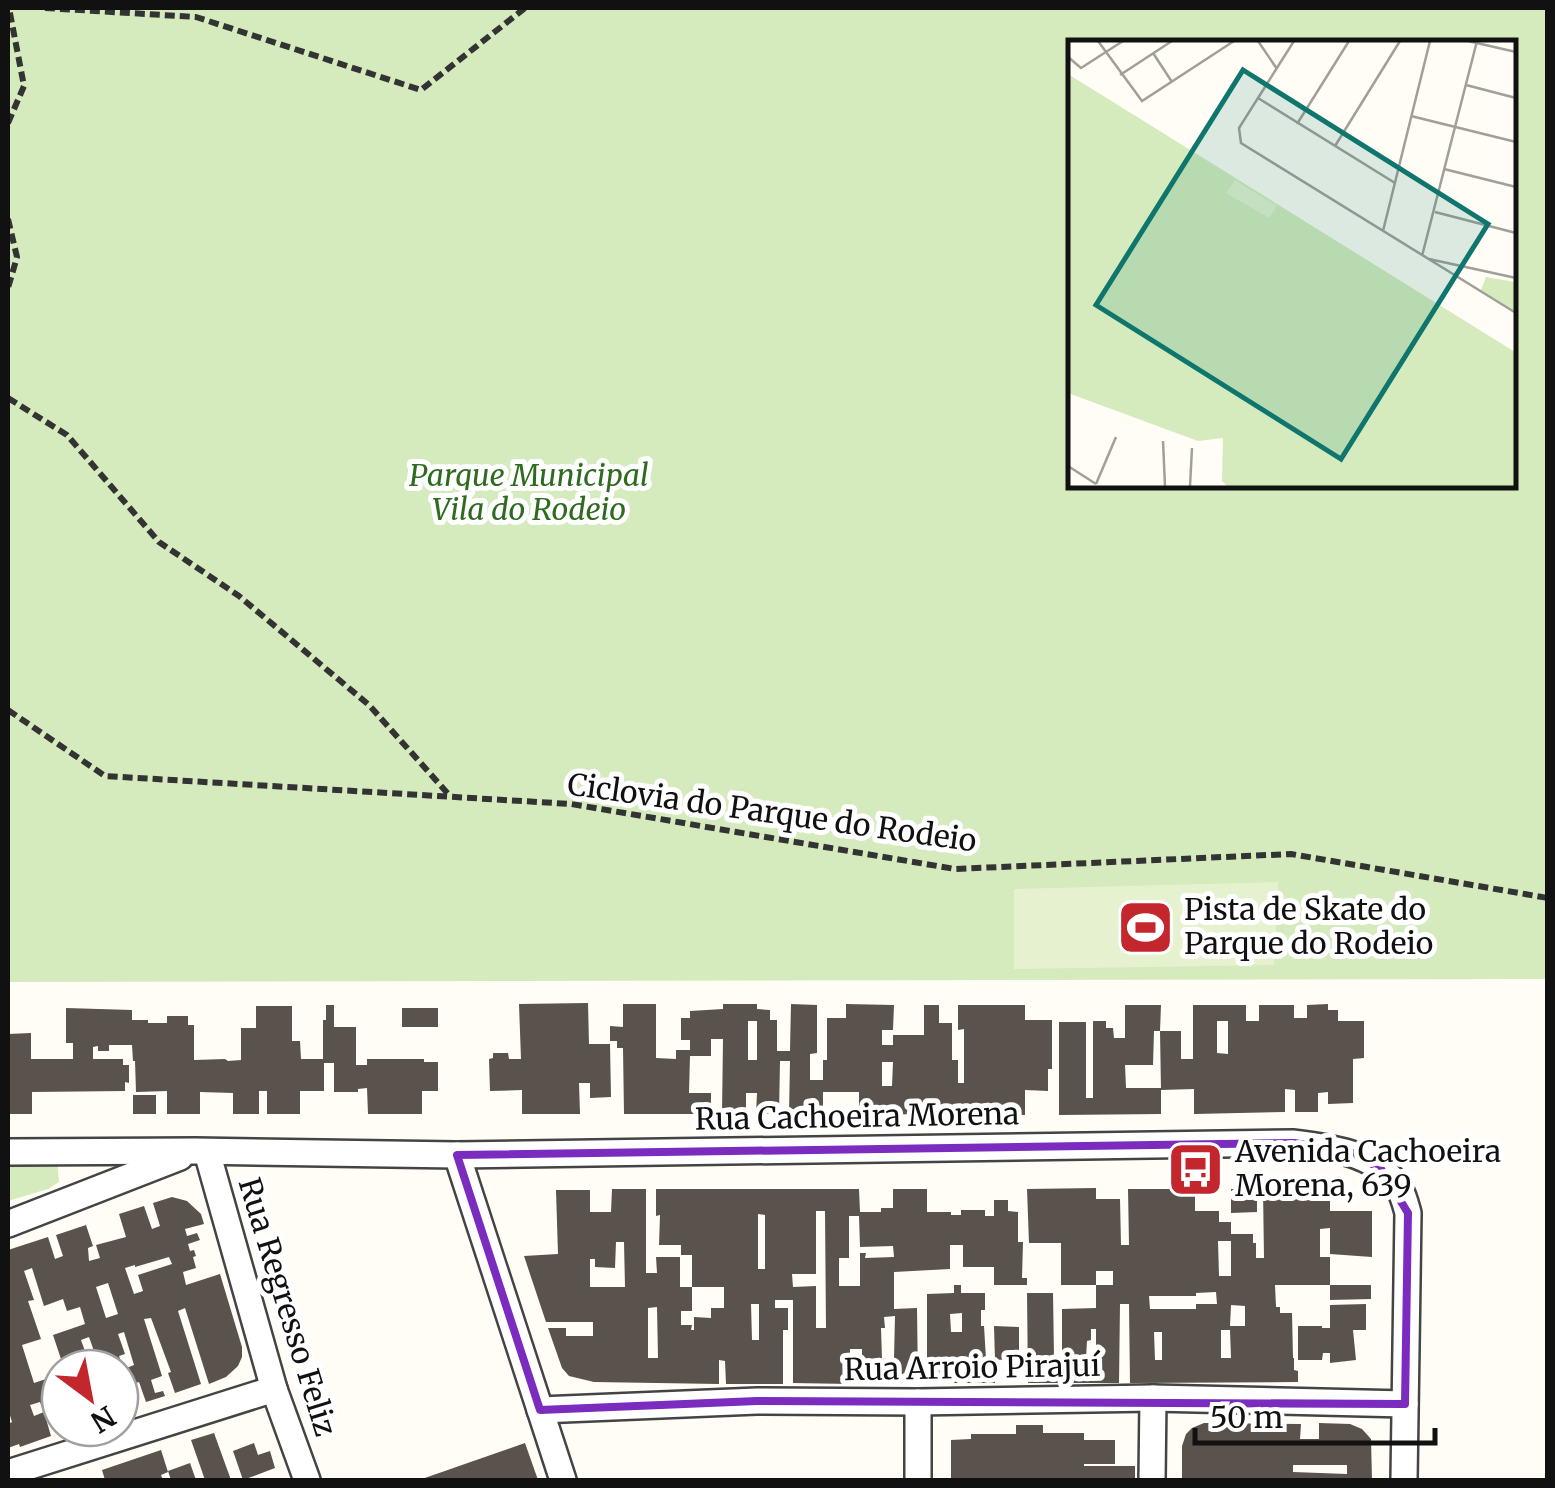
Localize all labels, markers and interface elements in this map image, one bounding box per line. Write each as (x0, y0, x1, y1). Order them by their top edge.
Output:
inset map (1068, 40, 1515, 488)
park label: Parque Municipal Vila do Rodeio (409, 456, 649, 528)
street label: Ciclovia do Parque do Rodeio (565, 764, 979, 860)
place label: Pista de Skate do Parque do Rodeio (1184, 890, 1433, 962)
sports icon: Pista de Skate do Parque do Rodeio (1115, 897, 1175, 957)
street label: Rua Cachoeira Morena (695, 1094, 1019, 1138)
place label: Avenida Cachoeira Morena, 639 (1234, 1132, 1501, 1204)
bus stop icon: Avenida Cachoeira Morena, 639 (1166, 1139, 1226, 1199)
street label: Rua Regresso Feliz (231, 1173, 345, 1440)
street label: Rua Arroio Pirajuí (843, 1346, 1102, 1388)
north arrow (40, 1348, 140, 1448)
scale bar (1195, 1383, 1435, 1445)
text: N (84, 1398, 122, 1440)
text: 50 m (1210, 1398, 1283, 1436)

